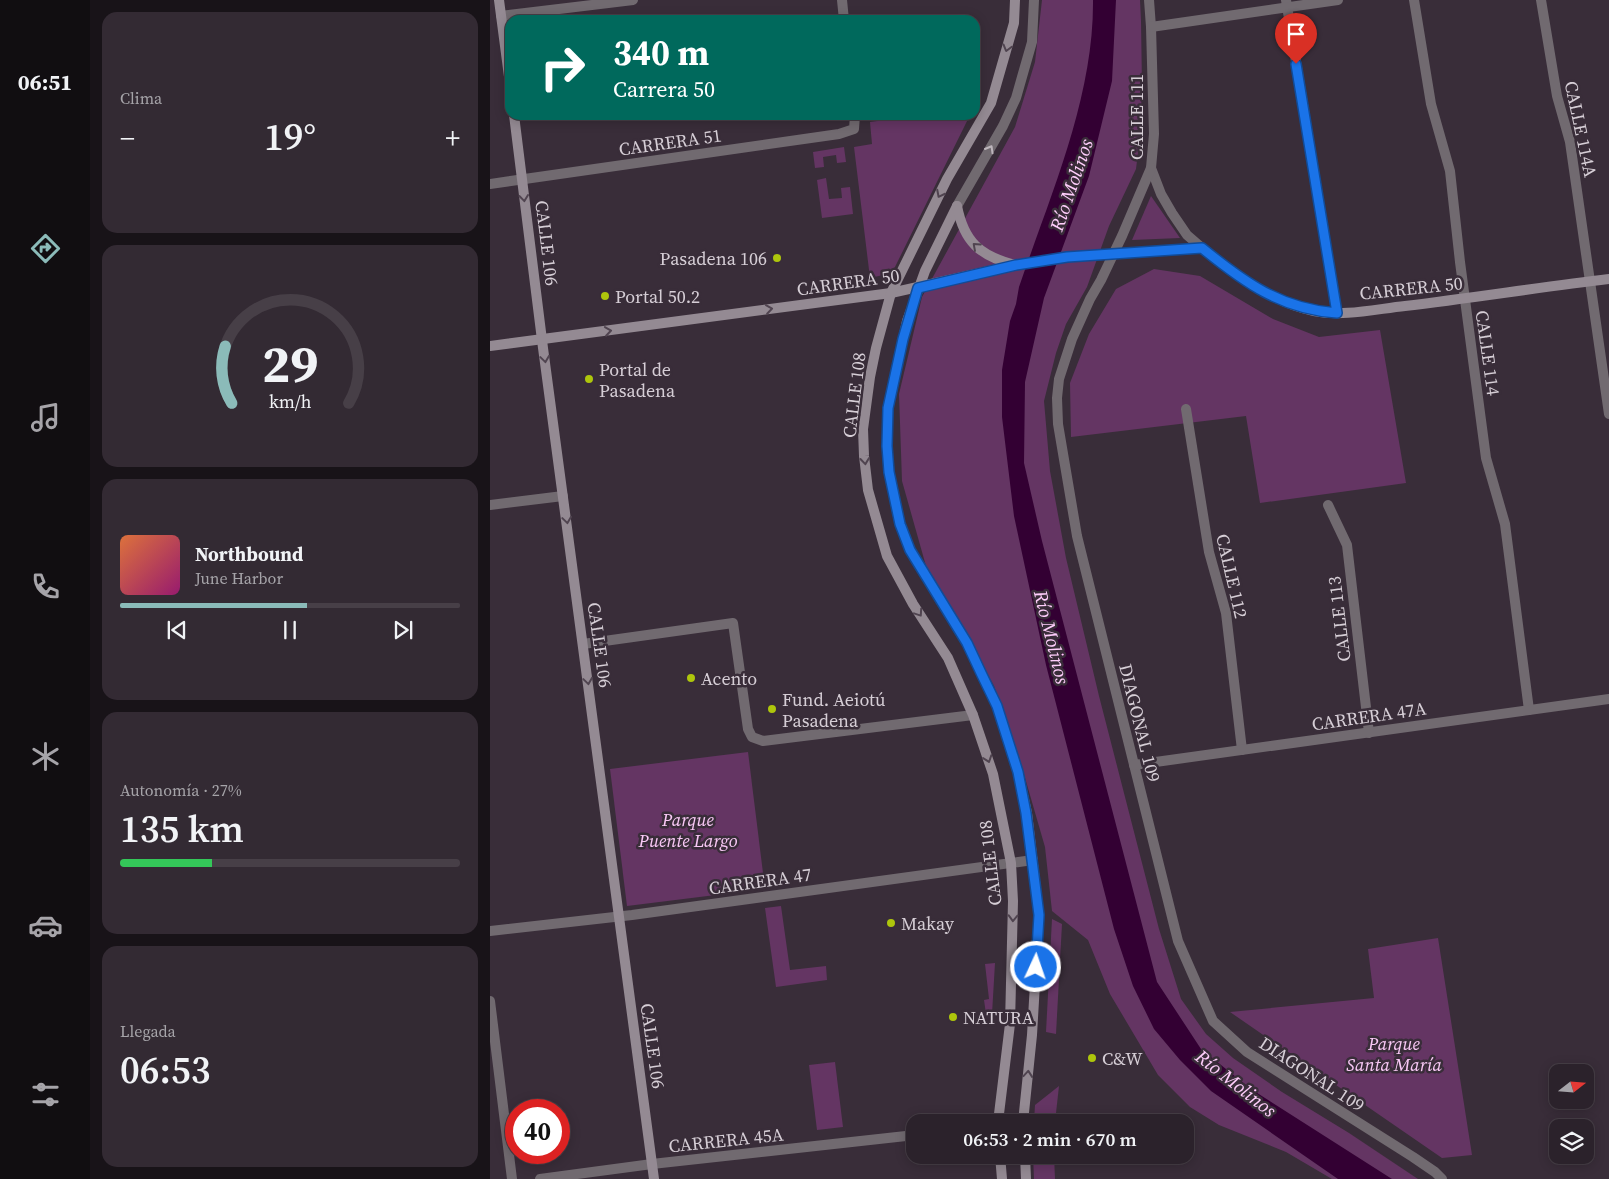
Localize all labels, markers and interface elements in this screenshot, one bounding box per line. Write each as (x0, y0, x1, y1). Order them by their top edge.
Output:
pin (1275, 13, 1317, 64)
icon: arrive (1282, 20, 1310, 48)
text: 340 m (613, 29, 709, 77)
icon: right (530, 35, 595, 100)
one-way arrow (1003, 43, 1013, 51)
text: 06:51 (18, 67, 72, 97)
text: Carrera 50 (613, 74, 715, 104)
street label: CALLE 111 (1124, 74, 1149, 160)
street label: CALLE 114A (1559, 79, 1603, 180)
text: Clima (120, 87, 162, 109)
text: 19° (264, 111, 316, 163)
text: − (120, 119, 135, 157)
text: + (445, 119, 460, 157)
street label: CARRERA 51 (617, 122, 723, 162)
water label: Río Molinos (1043, 135, 1099, 235)
one-way arrow (984, 145, 994, 154)
one-way arrow (936, 189, 946, 198)
one-way arrow (518, 194, 529, 202)
street label: CALLE 106 (529, 199, 565, 287)
icon: directions (28, 231, 63, 266)
one-way arrow (973, 243, 982, 252)
place label: Pasadena 106 (660, 246, 767, 271)
marker: Pasadena 106 (771, 252, 783, 264)
street label: CARRERA 50 (795, 262, 901, 302)
street label: CARRERA 50 (1358, 270, 1464, 306)
place label: Portal 50.2 (615, 284, 700, 309)
marker: Portal 50.2 (599, 290, 611, 302)
one-way arrow (765, 304, 773, 315)
street label: CALLE 114 (1470, 309, 1506, 397)
one-way arrow (603, 326, 612, 336)
text: 29 (262, 328, 318, 399)
street label: CALLE 108 (836, 351, 872, 439)
one-way arrow (539, 356, 550, 364)
place label: Portal de Pasadena (599, 357, 676, 403)
marker: Portal de Pasadena (583, 373, 595, 385)
text: km/h (269, 389, 312, 414)
icon: music (28, 400, 63, 435)
one-way arrow (859, 458, 870, 466)
one-way arrow (561, 516, 571, 525)
street label: CALLE 112 (1210, 531, 1254, 621)
text: Northbound (195, 541, 303, 567)
text: June Harbor (195, 567, 283, 589)
icon: phone (28, 569, 63, 604)
street label: CALLE 113 (1321, 575, 1357, 663)
water label: Río Molinos (1028, 587, 1076, 687)
street label: CALLE 106 (582, 601, 618, 689)
one-way arrow (913, 607, 922, 616)
icon: previous (163, 616, 191, 644)
icon: pause (276, 616, 304, 644)
icon: next (389, 616, 417, 644)
street label: DIAGONAL 109 (1113, 661, 1167, 785)
place label: Acento (701, 666, 757, 691)
marker: Acento (685, 672, 697, 684)
one-way arrow (582, 678, 593, 686)
place label: Fund. Aeiotú Pasadena (782, 687, 885, 733)
street label: CARRERA 47A (1310, 696, 1428, 736)
marker: Fund. Aeiotú Pasadena (766, 703, 778, 715)
icon: climate (28, 739, 63, 774)
one-way arrow (982, 754, 992, 762)
text: Autonomía · 27% (120, 779, 242, 801)
text: 135 km (120, 803, 244, 855)
park label: Parque Puente Largo (638, 807, 738, 853)
street label: CALLE 108 (972, 819, 1008, 907)
street label: CARRERA 47 (707, 861, 813, 901)
icon: car (28, 908, 63, 943)
place label: Makay (901, 911, 955, 936)
one-way arrow (1007, 915, 1018, 923)
marker: Makay (885, 917, 897, 929)
position arrow (1009, 940, 1061, 992)
street label: CALLE 106 (635, 1002, 671, 1090)
place label: NATURA (963, 1005, 1034, 1030)
marker: NATURA (947, 1011, 959, 1023)
text: Llegada (120, 1020, 176, 1042)
street label: DIAGONAL 109 (1254, 1031, 1370, 1117)
park label: Parque Santa María (1346, 1031, 1442, 1077)
water label: Río Molinos (1190, 1043, 1282, 1123)
text: 06:53 (120, 1044, 210, 1096)
place label: C&W (1102, 1046, 1143, 1071)
marker: C&W (1086, 1052, 1098, 1064)
north arrow (1549, 1064, 1594, 1109)
map controls (1549, 1064, 1594, 1164)
one-way arrow (1022, 1070, 1033, 1078)
icon: filters (28, 1077, 63, 1112)
speed limit sign: 40 (505, 1099, 570, 1164)
button: layers (1549, 1119, 1594, 1164)
street label: CARRERA 45A (667, 1122, 785, 1158)
text: 06:53 · 2 min · 670 m (963, 1126, 1137, 1152)

